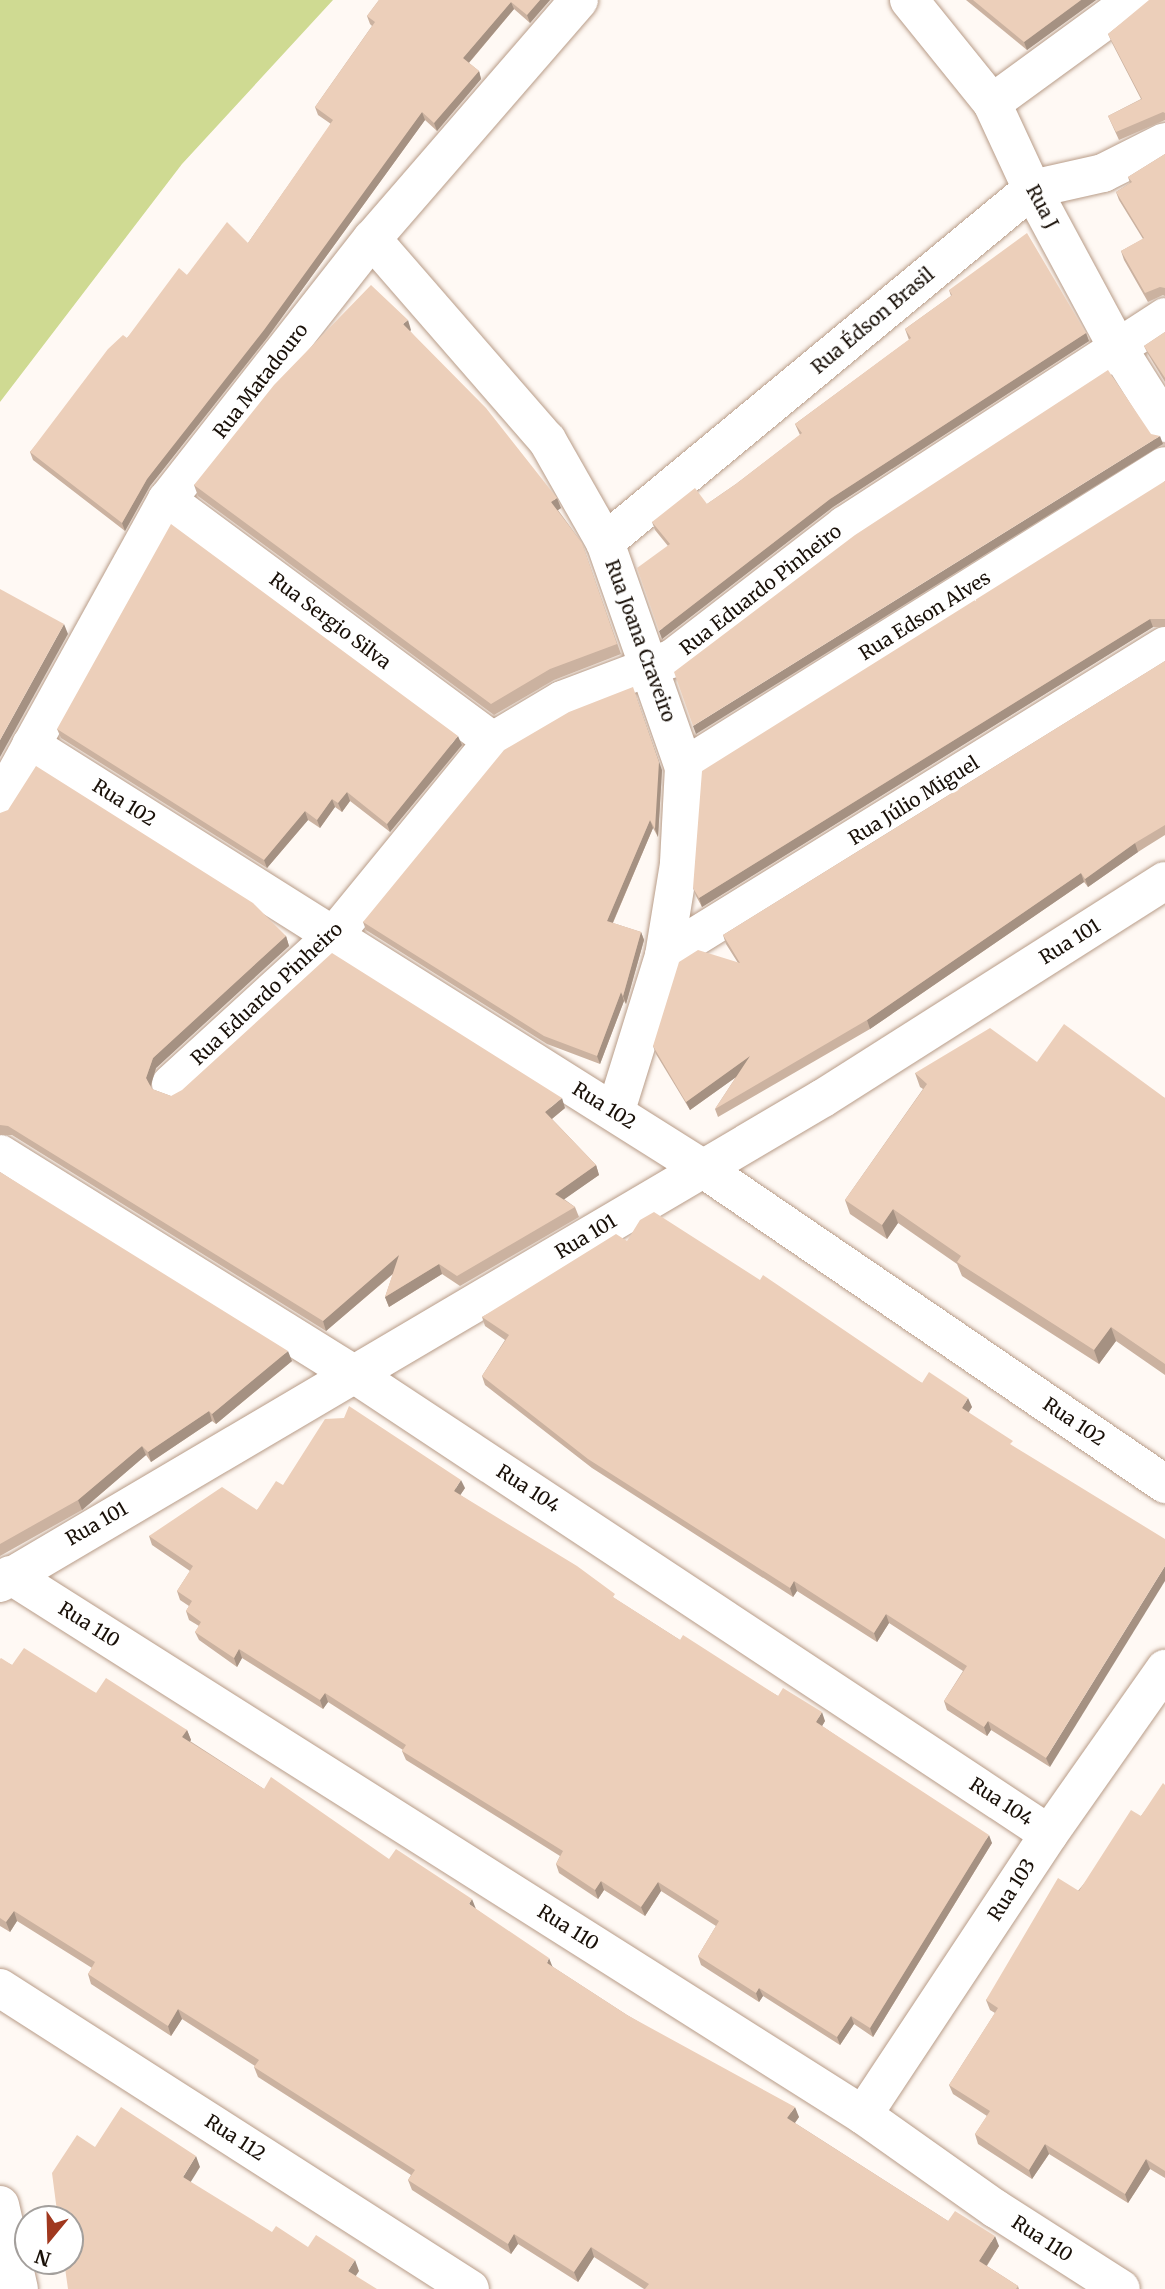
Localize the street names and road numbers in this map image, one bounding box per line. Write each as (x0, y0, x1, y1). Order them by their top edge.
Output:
street label: Rua J (1021, 181, 1063, 233)
street label: Rua Édson Brasil (807, 263, 939, 379)
street label: Rua Matadouro (209, 319, 313, 443)
street label: Rua Eduardo Pinheiro (676, 520, 846, 660)
street label: Rua Joana Craveiro (600, 557, 680, 725)
street label: Rua Edson Alves (855, 567, 995, 665)
street label: Rua Sergio Silva (265, 568, 395, 674)
street label: Rua Júlio Miguel (845, 752, 983, 850)
street label: Rua 102 (88, 775, 160, 831)
street label: Rua 101 (1035, 914, 1105, 970)
street label: Rua Eduardo Pinheiro (186, 918, 348, 1070)
street label: Rua 102 (568, 1078, 640, 1134)
street label: Rua 101 (551, 1210, 621, 1264)
street label: Rua 102 (1038, 1393, 1110, 1451)
street label: Rua 104 (492, 1460, 564, 1518)
street label: Rua 101 (62, 1497, 132, 1551)
street label: Rua 110 (54, 1597, 124, 1653)
street label: Rua 104 (965, 1773, 1037, 1831)
street label: Rua 103 (983, 1855, 1041, 1925)
street label: Rua 110 (533, 1900, 603, 1956)
street label: Rua 112 (201, 2110, 269, 2166)
street label: Rua 110 (1007, 2211, 1077, 2267)

